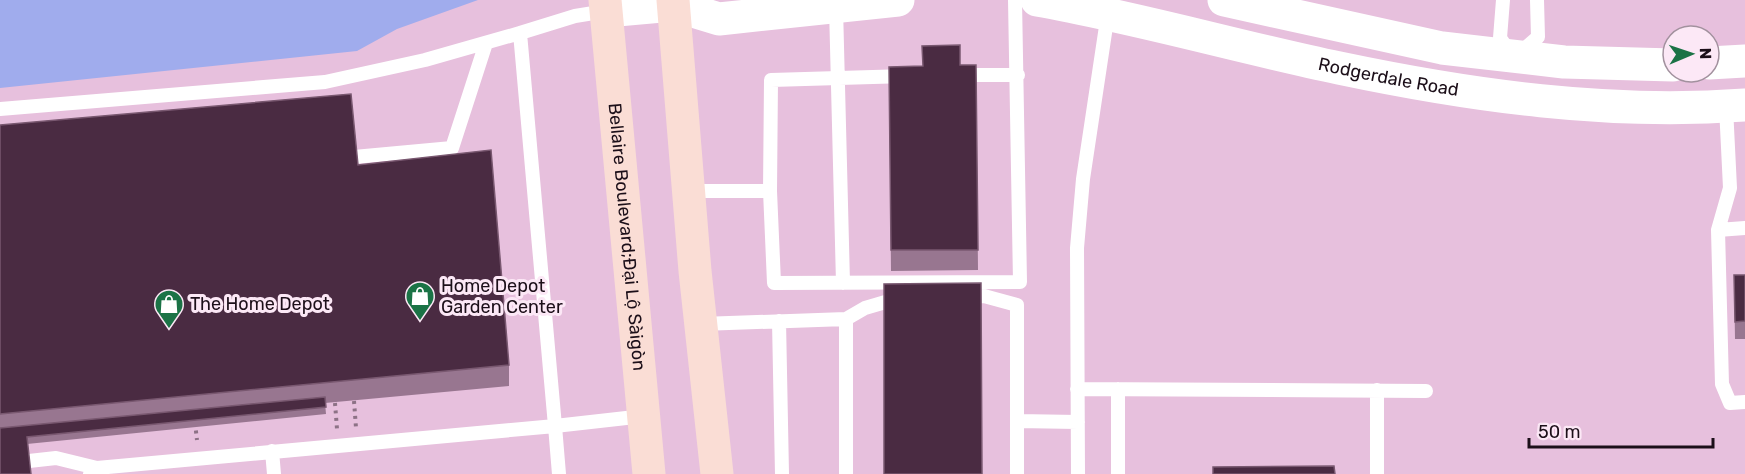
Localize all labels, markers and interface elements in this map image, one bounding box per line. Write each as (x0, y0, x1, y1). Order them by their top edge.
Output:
north arrow (1661, 24, 1721, 84)
text: N (1696, 47, 1715, 60)
street label: Rodgerdale Road (1316, 53, 1460, 101)
street label: Bellaire Boulevard;Đại Lộ Sàigòn (604, 102, 650, 372)
place label: Home Depot Garden Center (441, 275, 563, 318)
shop icon: Home Depot Garden Center (404, 280, 436, 322)
shop icon: The Home Depot (153, 288, 185, 330)
place label: The Home Depot (190, 293, 330, 315)
scale bar (1529, 411, 1714, 449)
text: 50 m (1538, 421, 1581, 443)

